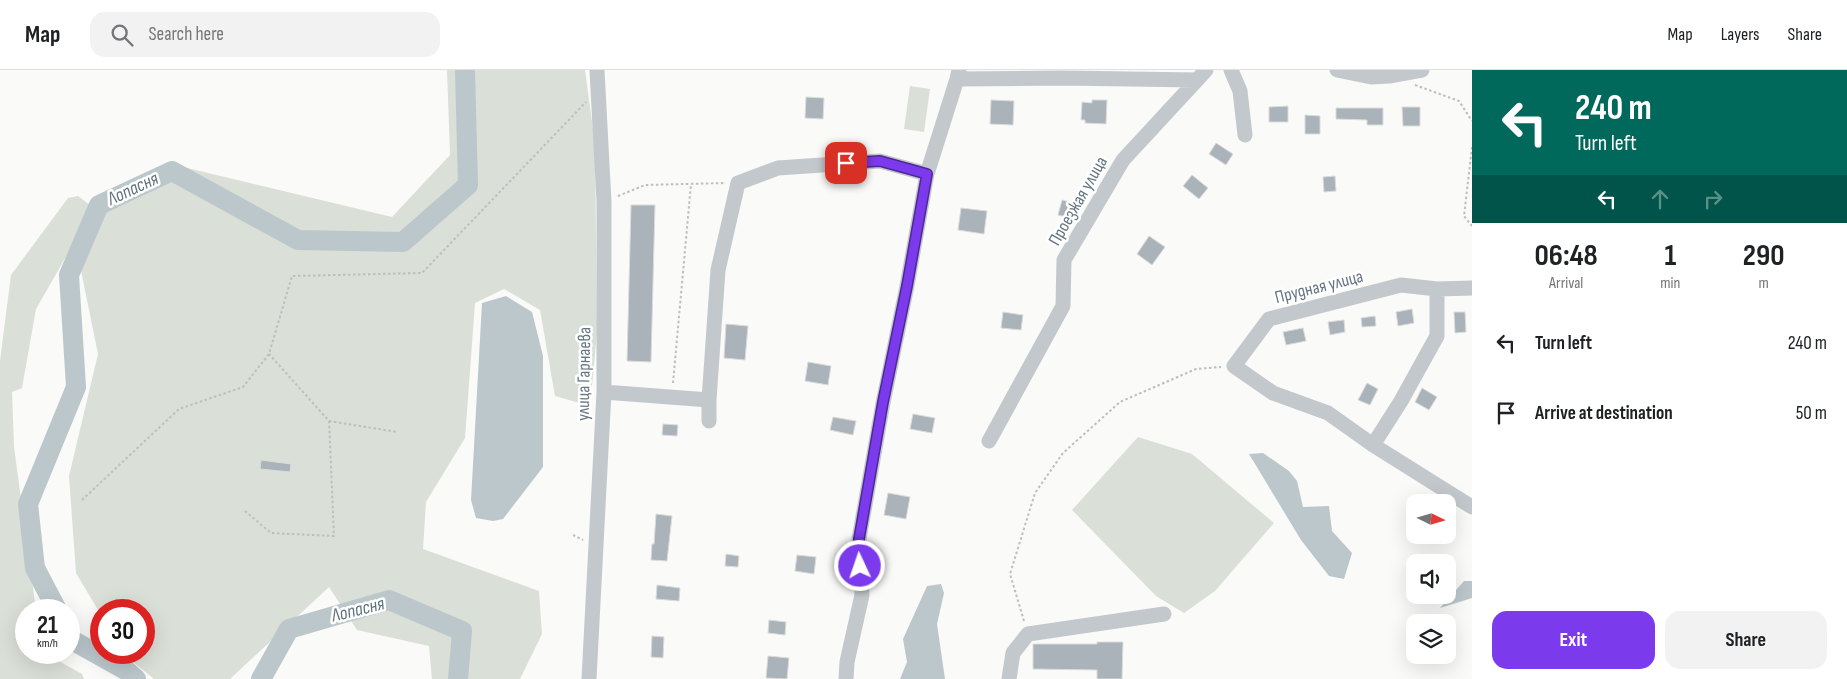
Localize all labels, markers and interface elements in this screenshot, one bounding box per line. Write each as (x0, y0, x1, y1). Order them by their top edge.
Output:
search box (90, 12, 440, 57)
text: Map (25, 20, 60, 49)
icon: search (108, 21, 136, 49)
text: Search here (148, 23, 224, 46)
text: Map (1668, 24, 1693, 45)
text: Layers (1721, 24, 1760, 45)
text: Share (1788, 24, 1822, 45)
text: 240 m (1575, 87, 1652, 130)
icon: left (1492, 90, 1557, 155)
text: Turn left (1575, 130, 1637, 157)
pin (825, 142, 867, 184)
icon: arrive (832, 149, 860, 177)
street label: Проезжая улица (1044, 153, 1112, 249)
water label: Лопасня (103, 167, 163, 211)
icon: left (1593, 185, 1621, 213)
icon: ahead (1646, 185, 1674, 213)
icon: right (1699, 185, 1727, 213)
text: 06:48 (1534, 238, 1598, 274)
text: 1 (1664, 238, 1676, 274)
text: 290 (1743, 238, 1784, 274)
street label: Прудная улица (1273, 266, 1365, 308)
text: Arrival (1549, 274, 1583, 293)
text: min (1660, 274, 1680, 293)
text: m (1759, 274, 1769, 293)
street label: улица Гарнаева (573, 327, 595, 421)
icon: left (1492, 329, 1520, 357)
text: Turn left (1535, 332, 1592, 355)
text: 240 m (1788, 332, 1827, 355)
icon: arrive (1492, 399, 1520, 427)
text: Arrive at destination (1535, 402, 1673, 425)
text: 50 m (1796, 402, 1827, 425)
north arrow (1406, 494, 1456, 544)
map controls (1406, 494, 1456, 664)
position arrow (833, 539, 885, 591)
button: sound (1406, 554, 1456, 604)
water label: Лопасня (328, 592, 388, 628)
speed limit sign: 30 (90, 599, 155, 664)
text: 21 (37, 610, 58, 641)
button: Exit (1492, 611, 1655, 669)
button: Share (1665, 611, 1827, 669)
button: layers (1406, 614, 1456, 664)
text: km/h (37, 636, 58, 651)

